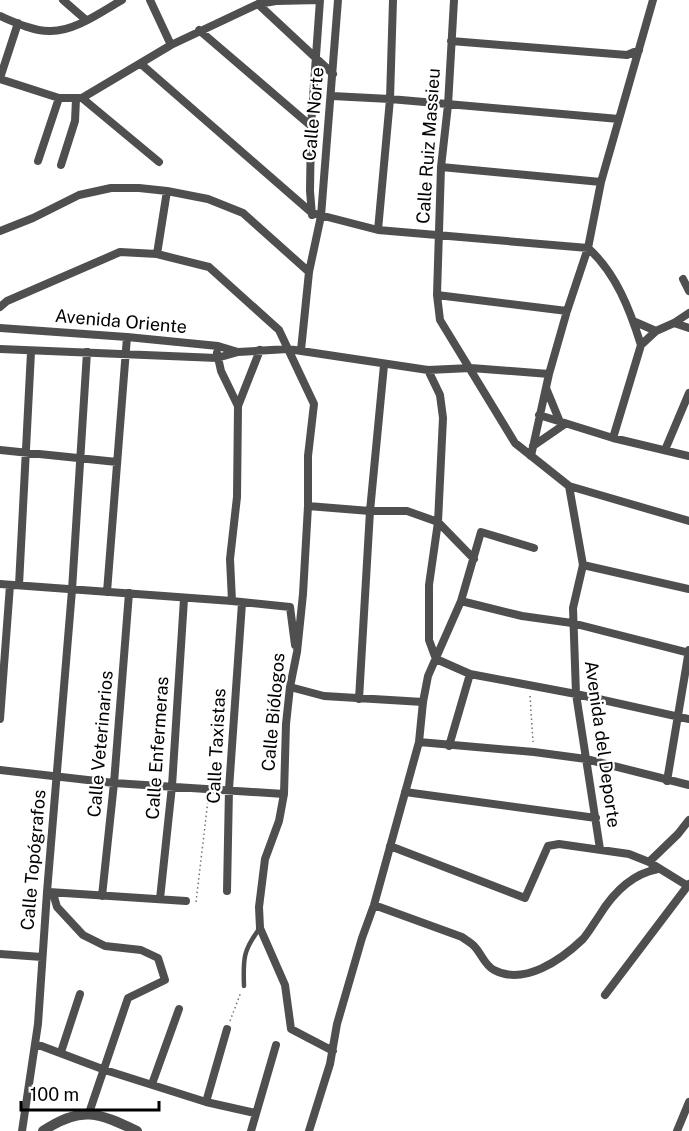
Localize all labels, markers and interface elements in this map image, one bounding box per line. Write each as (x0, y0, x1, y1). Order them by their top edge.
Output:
street label: Calle Norte (298, 66, 328, 162)
street label: Calle Ruiz Massieu (412, 67, 444, 225)
street label: Avenida Oriente (54, 305, 188, 337)
street label: Calle Biólogos (257, 652, 289, 772)
street label: Avenida del Deporte (581, 659, 625, 829)
street label: Calle Veterinarios (83, 670, 117, 818)
street label: Calle Enfermeras (142, 676, 172, 820)
street label: Calle Taxistas (202, 688, 230, 804)
street label: Calle Topógrafos (16, 789, 50, 931)
scale bar (21, 1074, 159, 1112)
text: 100 m (30, 1084, 79, 1105)

